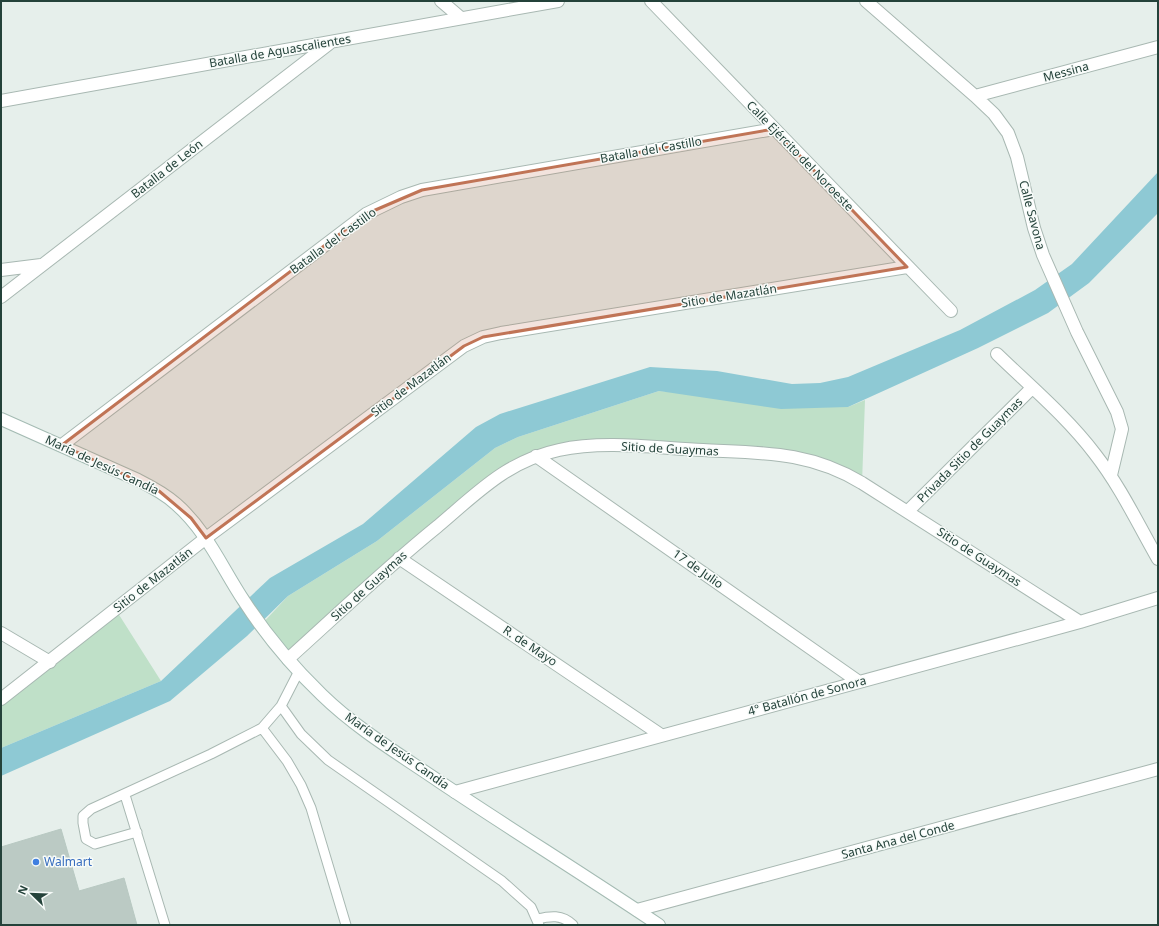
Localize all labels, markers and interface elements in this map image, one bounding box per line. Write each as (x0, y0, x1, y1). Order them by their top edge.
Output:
street label: Batalla de Aguascalientes (208, 30, 352, 71)
street label: Messina (1041, 57, 1090, 86)
street label: Calle Ejército del Noroeste (743, 97, 858, 215)
street label: Batalla del Castillo (599, 132, 703, 167)
street label: Batalla de León (127, 135, 206, 202)
street label: Calle Savona (1015, 178, 1050, 251)
street label: Batalla del Castillo (286, 203, 379, 278)
street label: Sitio de Mazatlán (680, 280, 778, 311)
street label: Sitio de Mazatlán (367, 349, 454, 420)
street label: Privada Sitio de Guaymas (913, 393, 1026, 506)
street label: María de Jesús Candía (43, 431, 162, 498)
street label: Sitio de Guaymas (621, 437, 719, 460)
street label: Sitio de Guaymas (934, 523, 1025, 590)
street label: Sitio de Mazatlán (110, 543, 196, 616)
street label: 17 de Julio (670, 545, 727, 592)
street label: Sitio de Guaymas (327, 547, 411, 625)
street label: R. de Mayo (500, 621, 561, 670)
street label: 4° Batallón de Sonora (746, 672, 868, 720)
street label: María de Jesús Candía (342, 708, 453, 793)
street label: Santa Ana del Conde (839, 816, 957, 863)
place label: Walmart (44, 853, 93, 870)
marker: Walmart (31, 857, 41, 867)
north arrow (12, 874, 52, 914)
text: N (14, 883, 31, 897)

